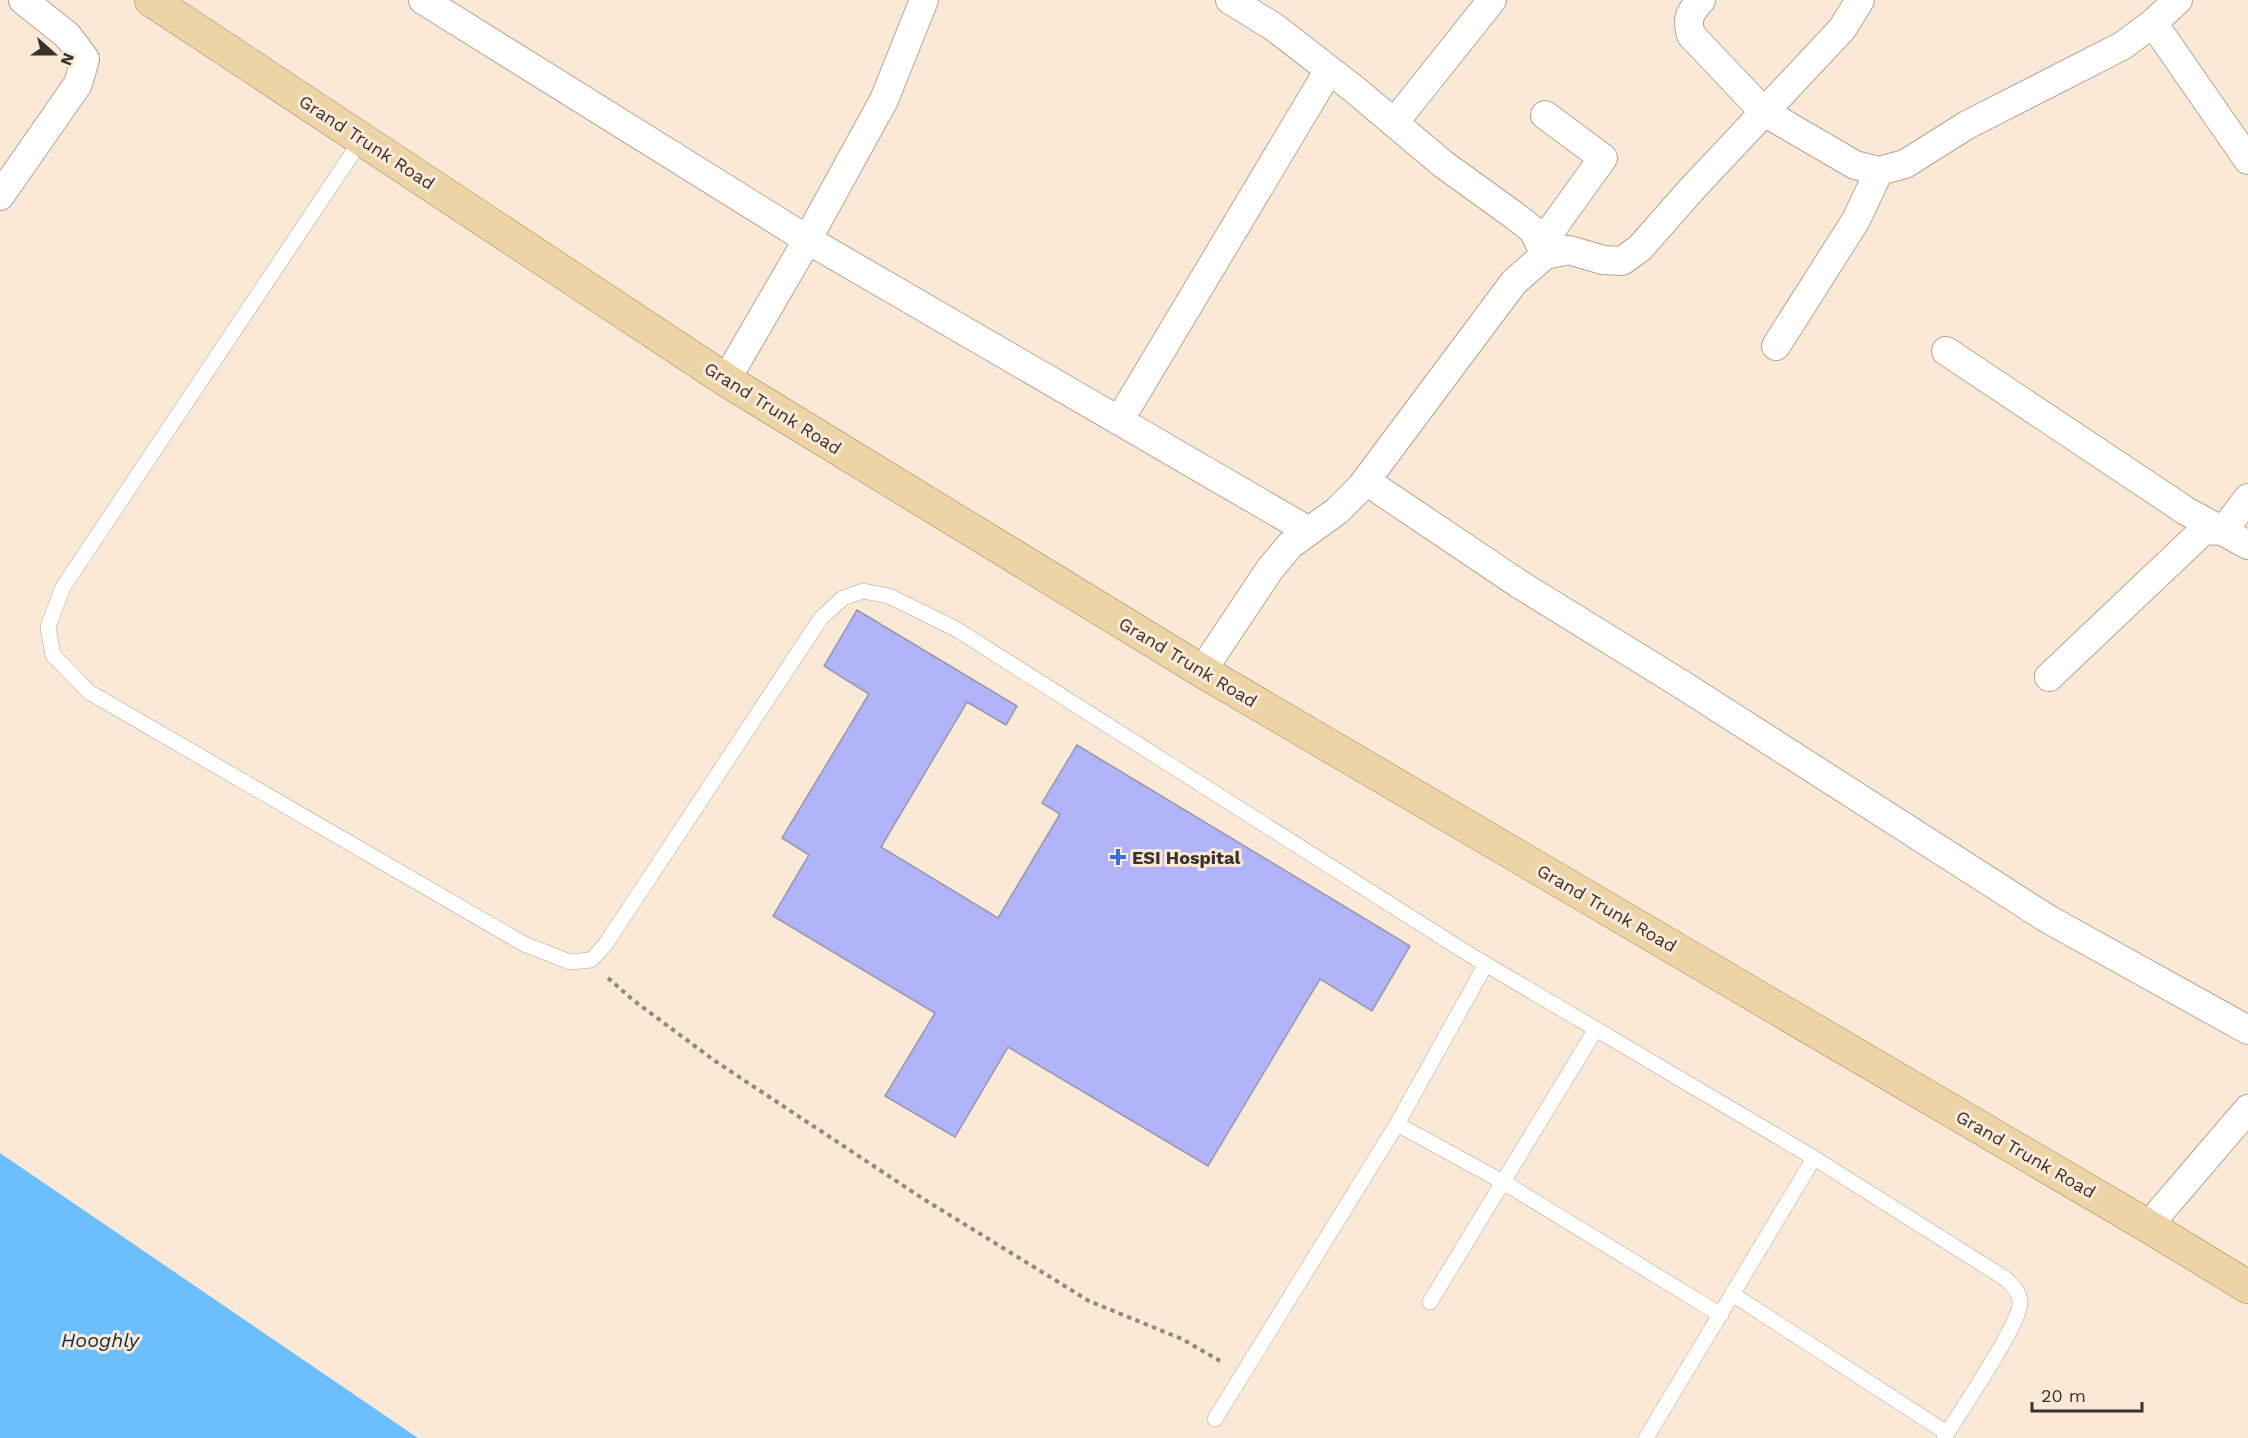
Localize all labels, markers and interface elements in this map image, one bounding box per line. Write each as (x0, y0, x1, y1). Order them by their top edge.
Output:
north arrow (24, 24, 84, 84)
text: N (57, 50, 79, 68)
street label: Grand Trunk Road (295, 90, 439, 194)
street label: Grand Trunk Road (701, 357, 845, 459)
street label: Grand Trunk Road (1115, 612, 1261, 712)
place label: ESI Hospital (1132, 847, 1240, 868)
marker: ESI Hospital (1109, 848, 1127, 866)
street label: Grand Trunk Road (1534, 860, 1680, 956)
street label: Grand Trunk Road (1953, 1106, 2099, 1202)
water label: Hooghly (61, 1328, 141, 1352)
scale bar (2032, 1375, 2142, 1413)
text: 20 m (2041, 1385, 2086, 1406)

